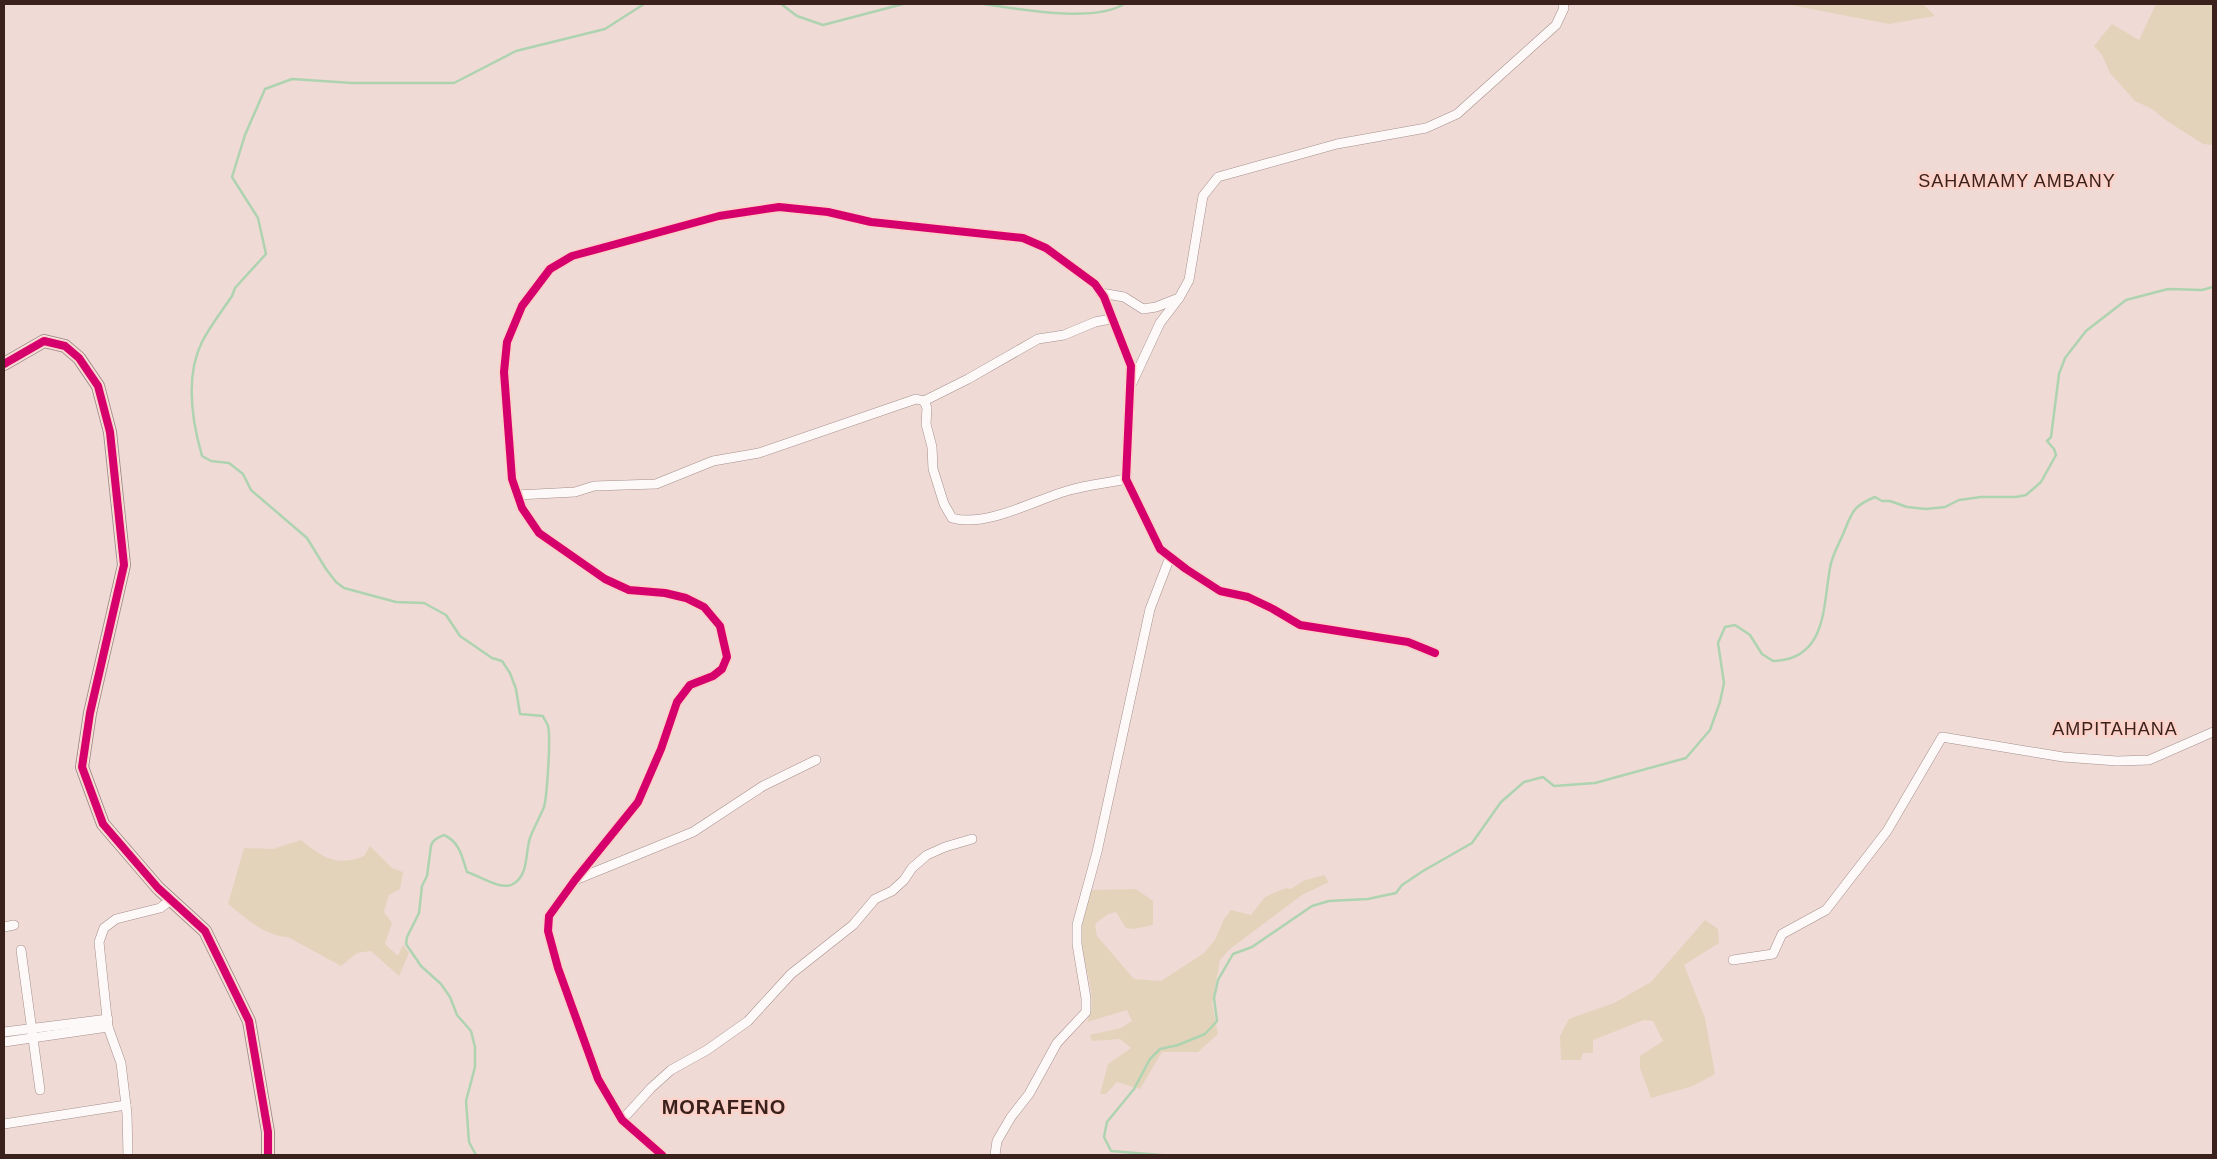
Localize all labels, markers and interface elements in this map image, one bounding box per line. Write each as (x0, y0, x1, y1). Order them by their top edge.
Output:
district label: SAHAMAMY AMBANY (1918, 171, 2116, 191)
district label: AMPITAHANA (2052, 719, 2178, 739)
district label: MORAFENO (662, 1096, 786, 1118)

